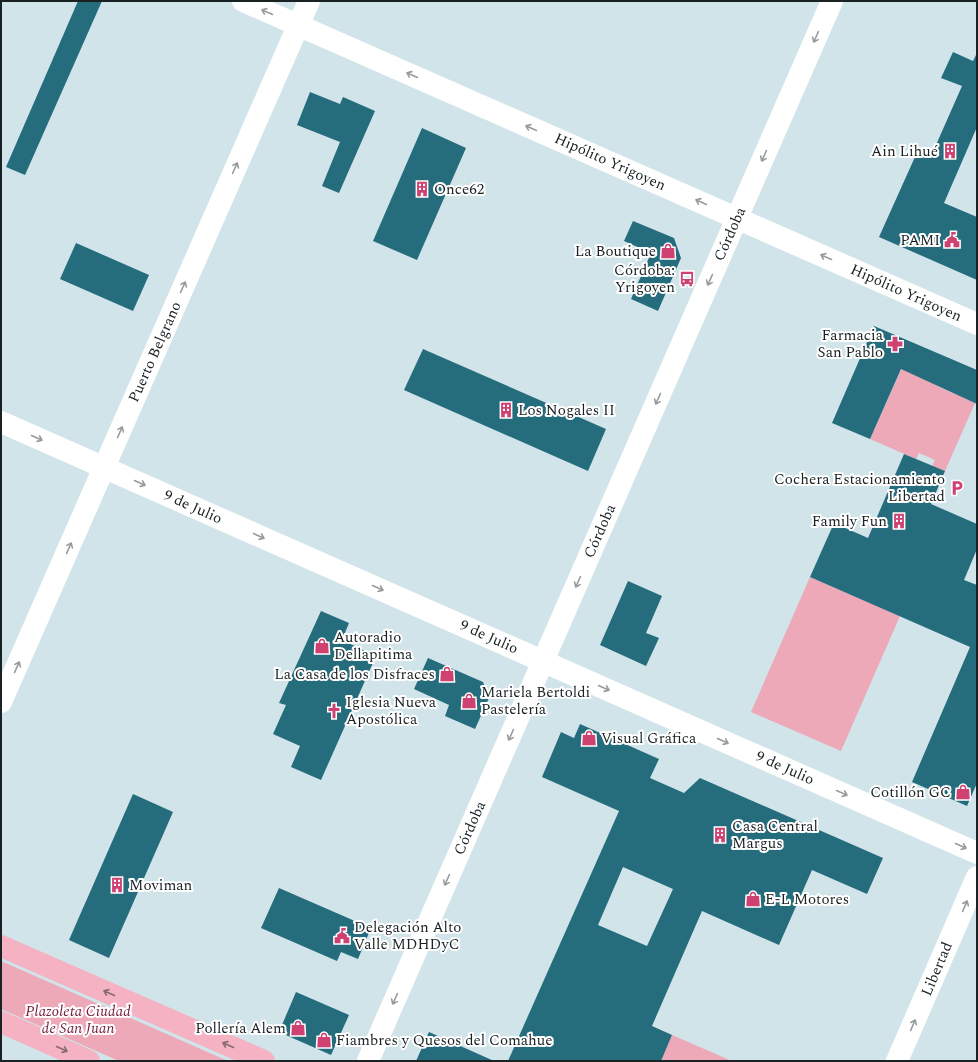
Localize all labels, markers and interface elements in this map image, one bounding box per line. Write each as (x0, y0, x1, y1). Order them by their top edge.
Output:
one-way arrow (262, 8, 274, 15)
one-way arrow (812, 30, 819, 42)
one-way arrow (406, 71, 418, 79)
one-way arrow (525, 123, 537, 131)
street label: Hipólito Yrigoyen (551, 127, 670, 197)
place label: Ain Lihué (871, 140, 938, 163)
building icon: Ain Lihué (941, 142, 959, 160)
one-way arrow (760, 149, 767, 161)
one-way arrow (232, 162, 239, 174)
place label: Once62 (434, 178, 484, 201)
building icon: Once62 (413, 180, 431, 198)
one-way arrow (695, 198, 707, 206)
street label: Córdoba (708, 203, 752, 265)
place label: PAMI (900, 229, 940, 252)
public building icon: PAMI (943, 231, 961, 249)
place label: La Boutique (575, 240, 656, 263)
shop icon: La Boutique (659, 242, 677, 260)
one-way arrow (820, 253, 832, 260)
street label: Hipólito Yrigoyen (847, 258, 966, 328)
place label: Córdoba: Yrigoyen (614, 259, 675, 299)
bus stop icon: Córdoba: Yrigoyen (678, 270, 696, 288)
one-way arrow (706, 273, 713, 285)
one-way arrow (180, 281, 187, 293)
street label: Puerto Belgrano (122, 298, 188, 406)
place label: Farmacia San Pablo (817, 324, 884, 364)
pharmacy icon: Farmacia San Pablo (886, 335, 904, 353)
one-way arrow (654, 392, 661, 404)
place label: Los Nogales II (518, 399, 615, 422)
building icon: Los Nogales II (497, 401, 515, 419)
one-way arrow (116, 426, 124, 438)
one-way arrow (30, 435, 42, 442)
place label: Cochera Estacionamiento Libertad (774, 468, 945, 508)
parking icon: Cochera Estacionamiento Libertad (948, 479, 966, 497)
one-way arrow (133, 480, 145, 487)
street label: 9 de Julio (160, 484, 226, 530)
street label: Córdoba (578, 500, 622, 562)
place label: Family Fun (812, 510, 887, 533)
building icon: Family Fun (890, 512, 908, 530)
one-way arrow (252, 533, 264, 540)
one-way arrow (66, 542, 73, 554)
one-way arrow (574, 575, 581, 587)
one-way arrow (371, 585, 383, 592)
street label: 9 de Julio (456, 614, 522, 660)
place label: Autoradio Dellapitima (334, 626, 413, 666)
shop icon: Autoradio Dellapitima (313, 637, 331, 655)
one-way arrow (13, 661, 21, 673)
place label: La Casa de los Disfraces (274, 663, 435, 686)
shop icon: La Casa de los Disfraces (438, 665, 456, 683)
place label: Mariela Bertoldi Pastelería (481, 681, 590, 721)
one-way arrow (598, 685, 610, 692)
place label: Iglesia Nueva Apostólica (346, 691, 437, 731)
shop icon: Mariela Bertoldi Pastelería (460, 692, 478, 710)
church icon: Iglesia Nueva Apostólica (325, 702, 343, 720)
place label: Visual Gráfica (601, 727, 697, 750)
one-way arrow (506, 729, 514, 741)
shop icon: Visual Gráfica (580, 729, 598, 747)
one-way arrow (717, 738, 729, 745)
street label: 9 de Julio (752, 745, 818, 791)
place label: Cotillón GC (870, 781, 951, 804)
shop icon: Cotillón GC (954, 783, 972, 801)
one-way arrow (836, 790, 848, 798)
street label: Córdoba (448, 797, 492, 859)
place label: Casa Central Margus (732, 815, 818, 855)
building icon: Casa Central Margus (711, 826, 729, 844)
one-way arrow (955, 843, 967, 850)
place label: Moviman (129, 874, 193, 897)
one-way arrow (443, 874, 451, 886)
building icon: Moviman (108, 876, 126, 894)
place label: E-L Motores (765, 888, 849, 911)
shop icon: E-L Motores (744, 890, 762, 908)
one-way arrow (961, 900, 969, 912)
place label: Delegación Alto Valle MDHDyC (354, 916, 461, 956)
public building icon: Delegación Alto Valle MDHDyC (333, 927, 351, 945)
street label: Libertad (915, 938, 959, 1000)
one-way arrow (104, 989, 116, 996)
one-way arrow (391, 993, 398, 1005)
park label: Plazoleta Ciudad de San Juan (25, 1000, 131, 1040)
place label: Pollería Alem (195, 1017, 286, 1040)
shop icon: Pollería Alem (289, 1019, 307, 1037)
one-way arrow (910, 1020, 917, 1032)
place label: Fiambres y Quesos del Comahue (336, 1029, 553, 1052)
shop icon: Fiambres y Quesos del Comahue (315, 1031, 333, 1049)
one-way arrow (223, 1041, 235, 1049)
one-way arrow (56, 1046, 68, 1053)

